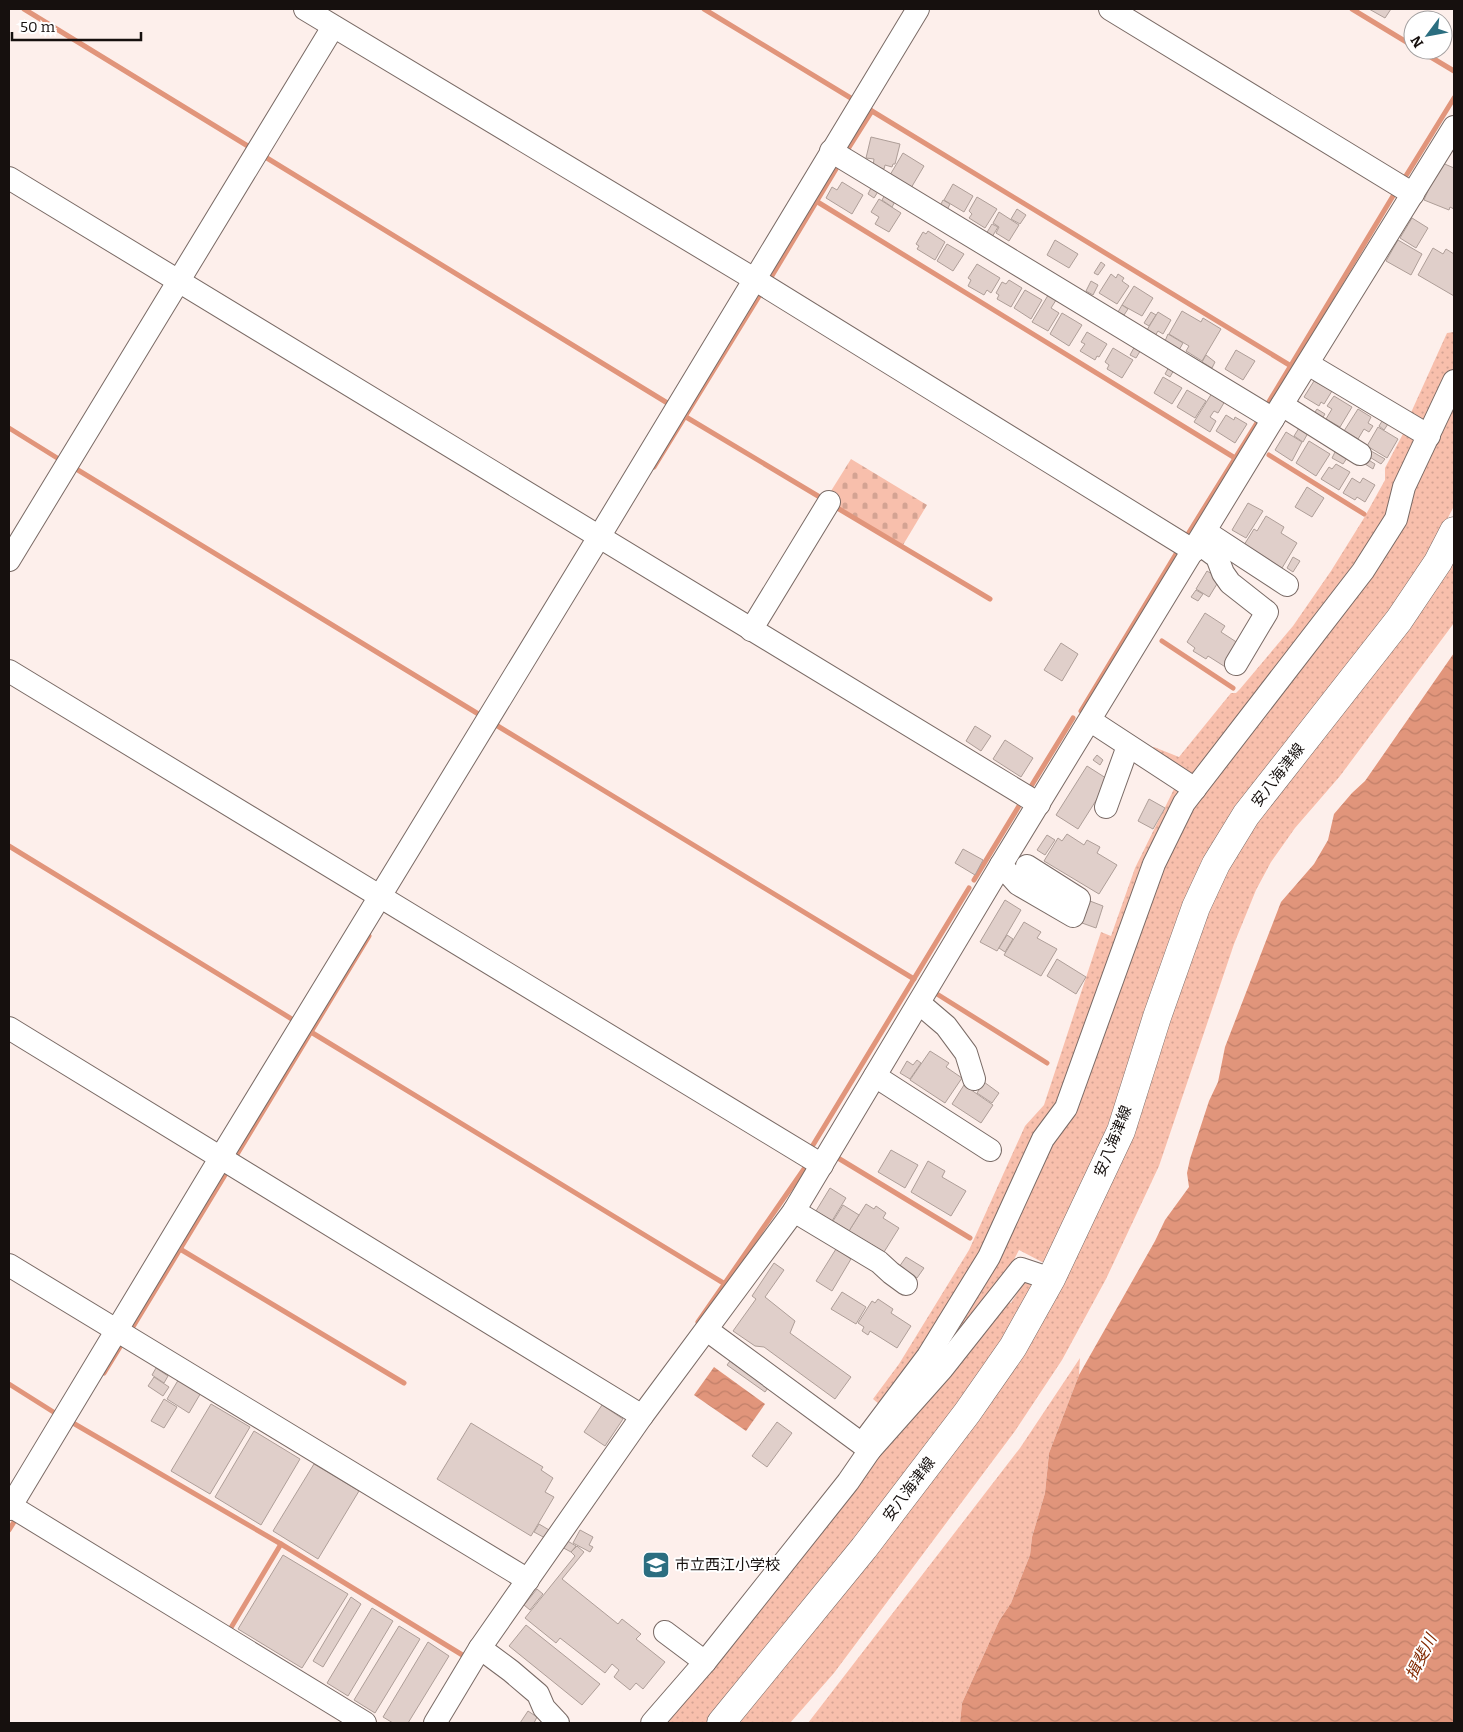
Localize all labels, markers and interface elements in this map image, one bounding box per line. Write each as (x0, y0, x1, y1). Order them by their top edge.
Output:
scale bar (12, 10, 141, 42)
north arrow (1403, 10, 1453, 60)
text: 50 m (20, 18, 56, 36)
text: N (1407, 32, 1427, 51)
street label: 安八海津線 (1248, 740, 1308, 810)
street label: 安八海津線 (1091, 1103, 1135, 1179)
street label: 安八海津線 (879, 1454, 939, 1524)
school or university icon: 市立西江小学校 (641, 1550, 671, 1580)
place label: 市立西江小学校 (675, 1556, 780, 1574)
water label: 揖斐川 (1402, 1630, 1441, 1683)

